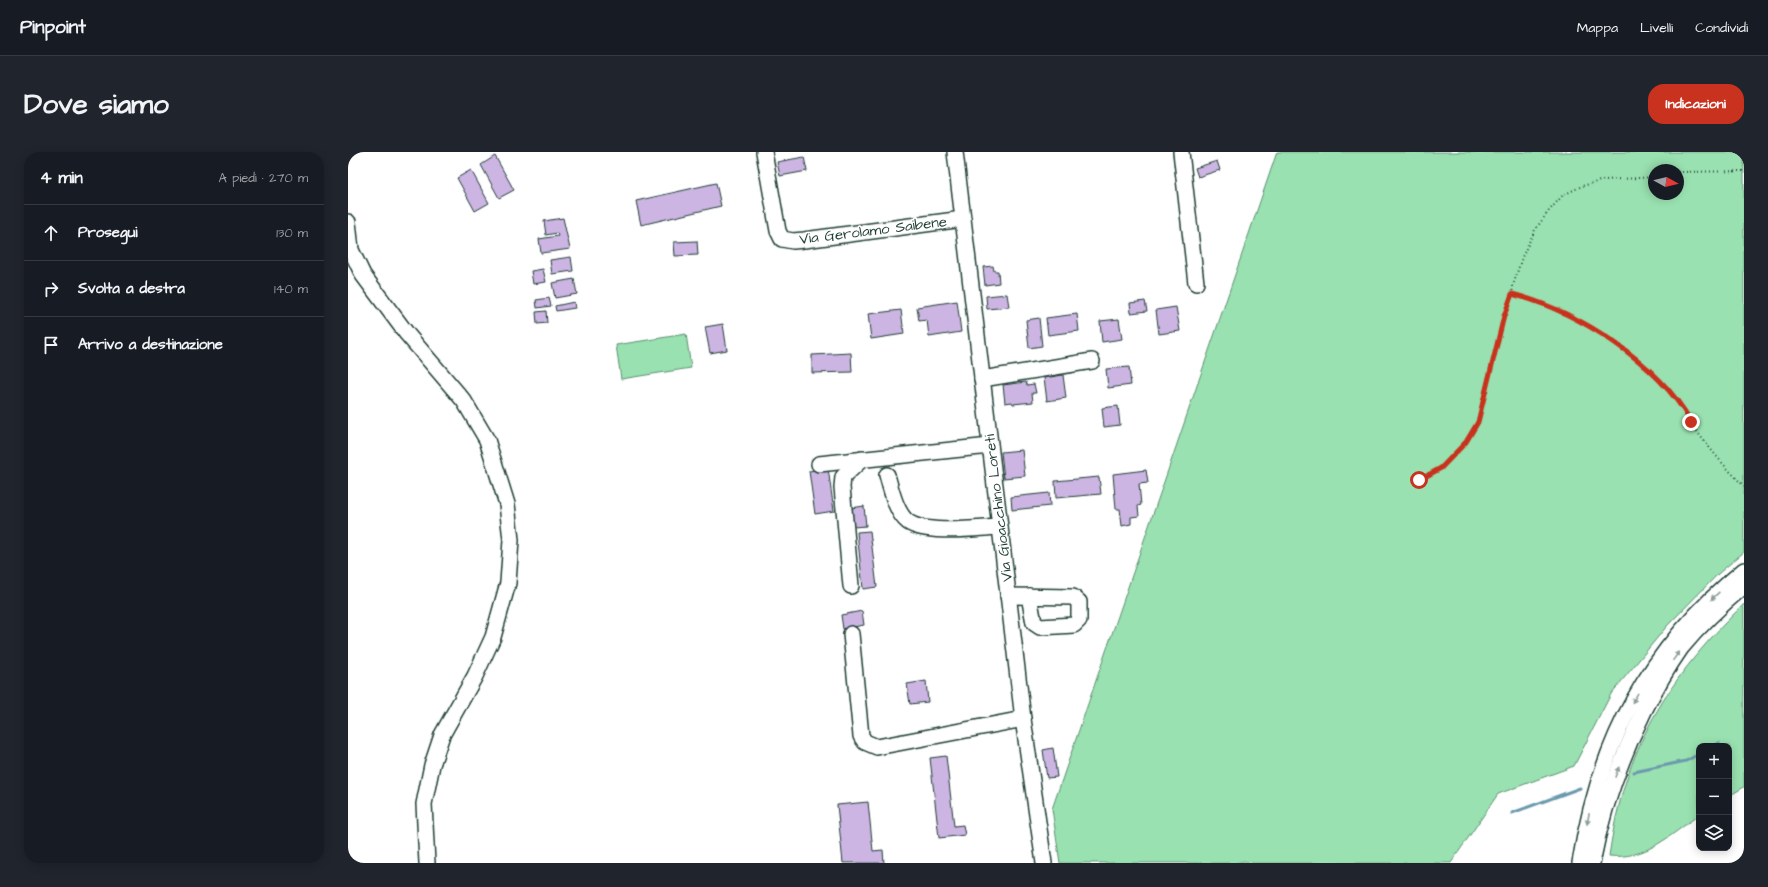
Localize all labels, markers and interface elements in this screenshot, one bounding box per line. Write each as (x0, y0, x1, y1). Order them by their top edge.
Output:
text: Pinpoint (20, 14, 86, 41)
text: Mappa (1577, 18, 1618, 38)
text: Livelli (1640, 18, 1673, 38)
text: Condividi (1695, 18, 1748, 38)
button: Indicazioni (1648, 84, 1744, 124)
text: Dove siamo (24, 85, 169, 124)
north arrow (1648, 164, 1684, 200)
text: 4 min (40, 166, 83, 190)
text: A piedi · 270 m (218, 169, 308, 187)
street label: Via Gerolamo Saibene (798, 211, 948, 250)
icon: ahead (40, 222, 62, 244)
text: Prosegui (78, 222, 138, 243)
text: 130 m (276, 224, 308, 242)
icon: right (40, 278, 62, 300)
text: Svolta a destra (78, 278, 185, 299)
text: 140 m (274, 280, 308, 298)
icon: arrive (40, 334, 62, 356)
text: Arrivo a destinazione (78, 334, 223, 355)
route end (1682, 413, 1700, 431)
street label: Via Gioacchino Loreti (979, 432, 1018, 583)
route start (1410, 471, 1428, 489)
one-way arrow (1710, 592, 1720, 601)
one-way arrow (1672, 651, 1680, 661)
one-way arrow (1631, 692, 1638, 704)
map controls (1696, 743, 1732, 851)
button: + (1696, 743, 1732, 779)
one-way arrow (1614, 765, 1620, 777)
button: − (1696, 779, 1732, 815)
one-way arrow (1585, 813, 1591, 825)
button: layers (1696, 815, 1732, 851)

